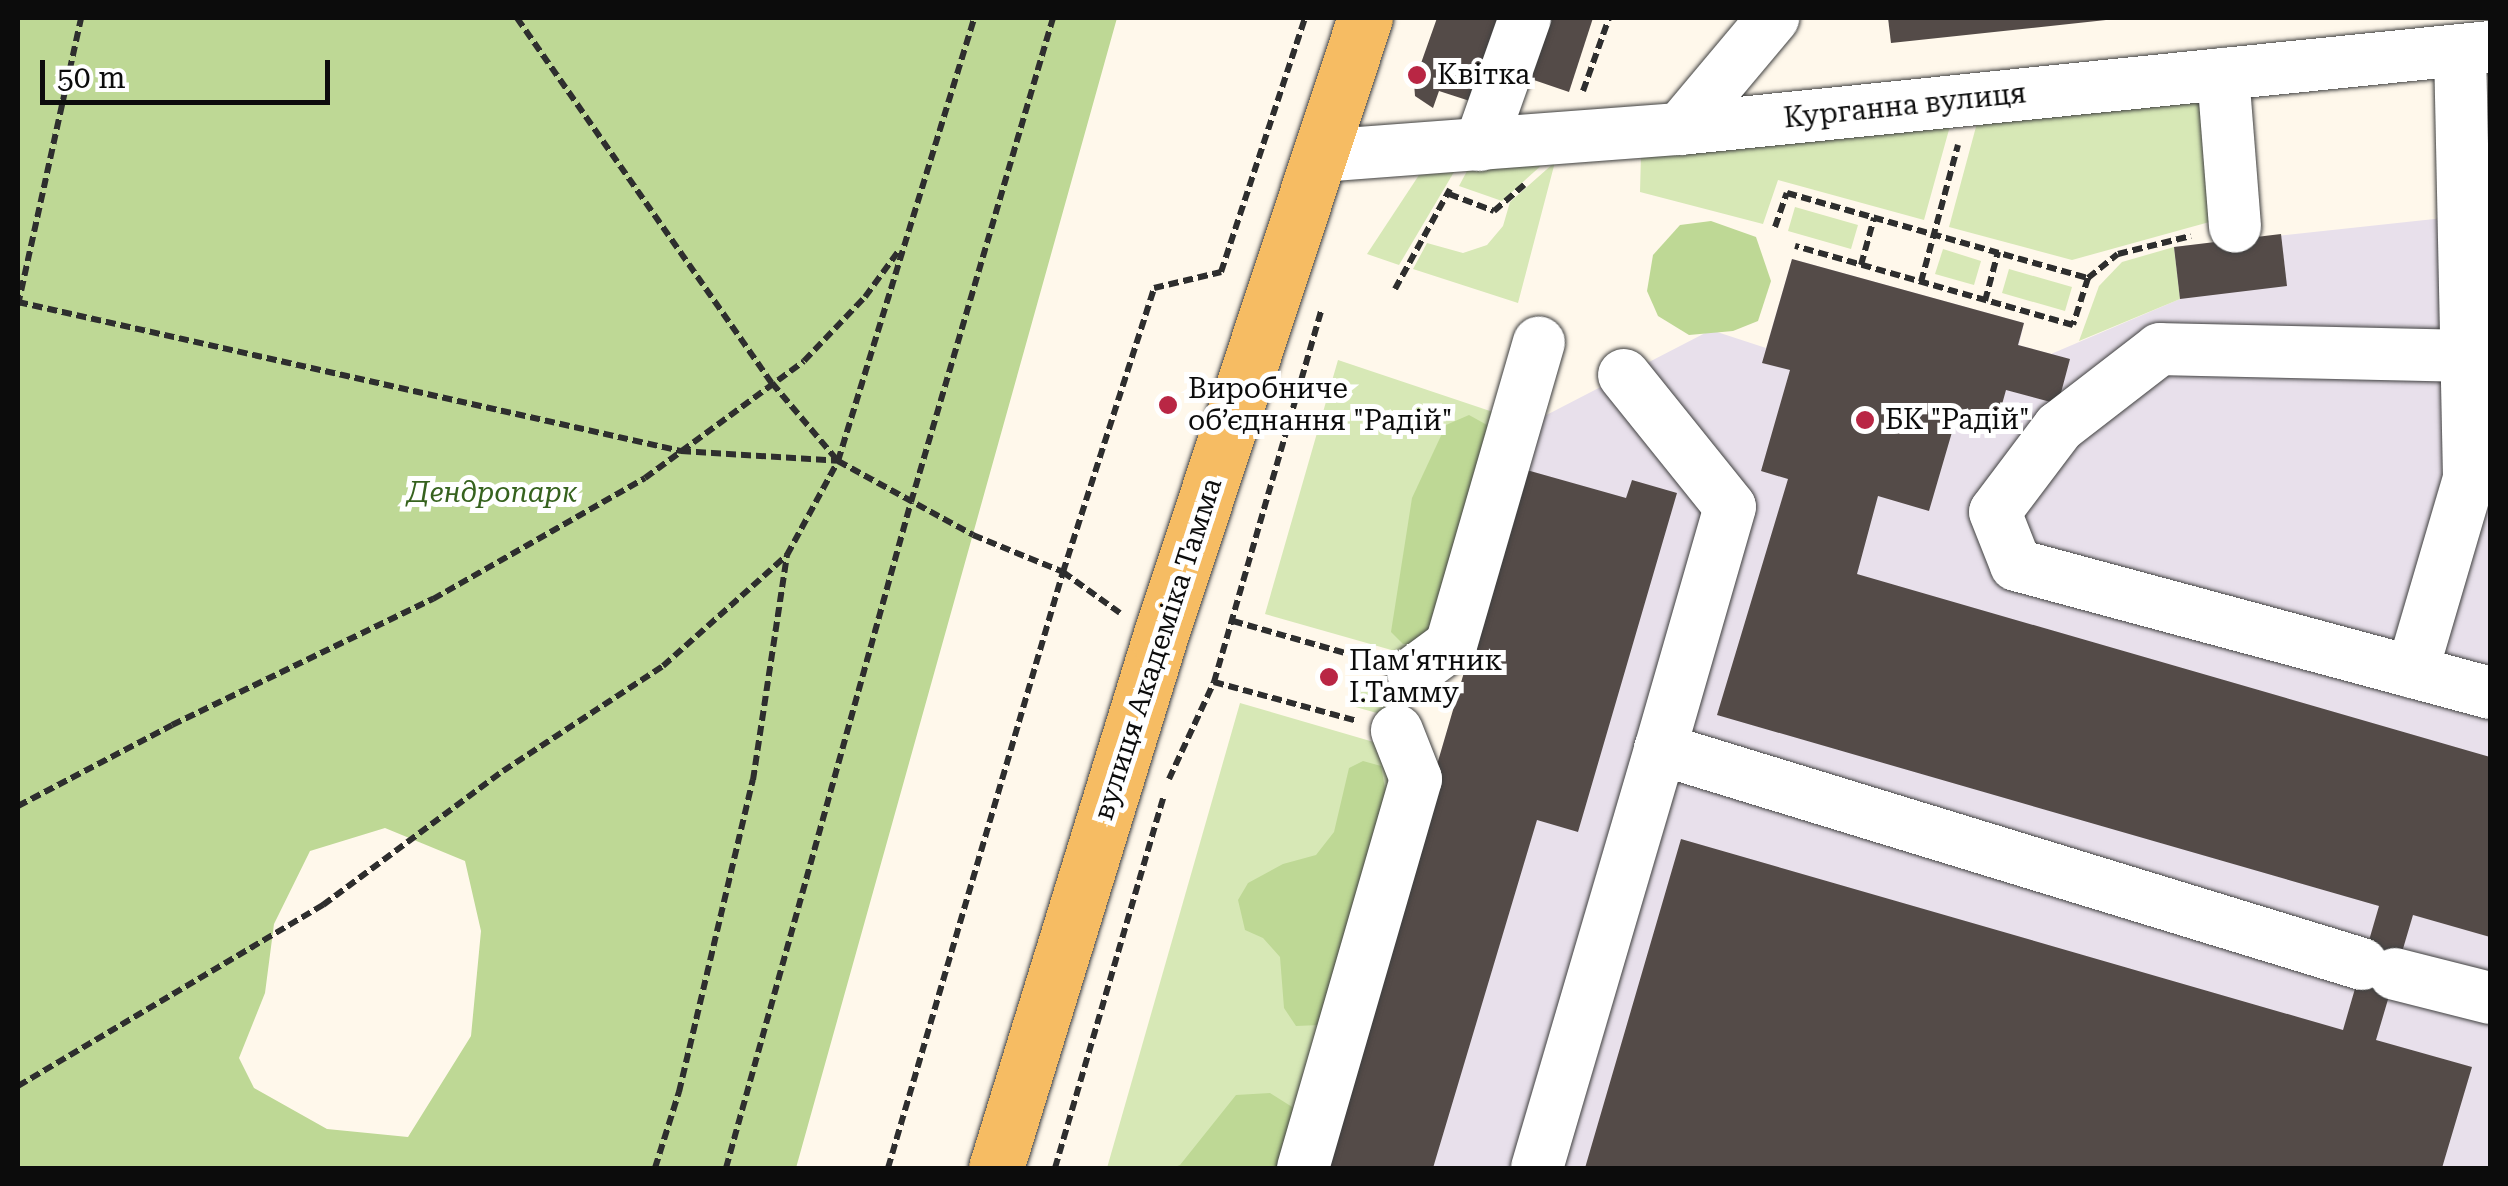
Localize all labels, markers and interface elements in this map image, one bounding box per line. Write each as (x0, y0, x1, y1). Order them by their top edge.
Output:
scale bar (45, 40, 335, 102)
place label: Квітка (1437, 58, 1530, 92)
text: 50 m (57, 60, 126, 95)
marker: Квітка (1406, 64, 1428, 86)
street label: Курганна вулиця (1782, 77, 2028, 135)
place label: Виробниче об’єднання "Радій" (1188, 372, 1452, 438)
marker: Виробниче об’єднання "Радій" (1157, 394, 1179, 416)
place label: БК "Радій" (1885, 403, 2030, 437)
marker: БК "Радій" (1854, 409, 1876, 431)
street label: вулиця Академіка Тамма (1087, 474, 1229, 824)
park label: Дендропарк (407, 476, 577, 510)
place label: Пам'ятник І.Тамму (1349, 644, 1502, 710)
marker: Пам'ятник І.Тамму (1318, 666, 1340, 688)

